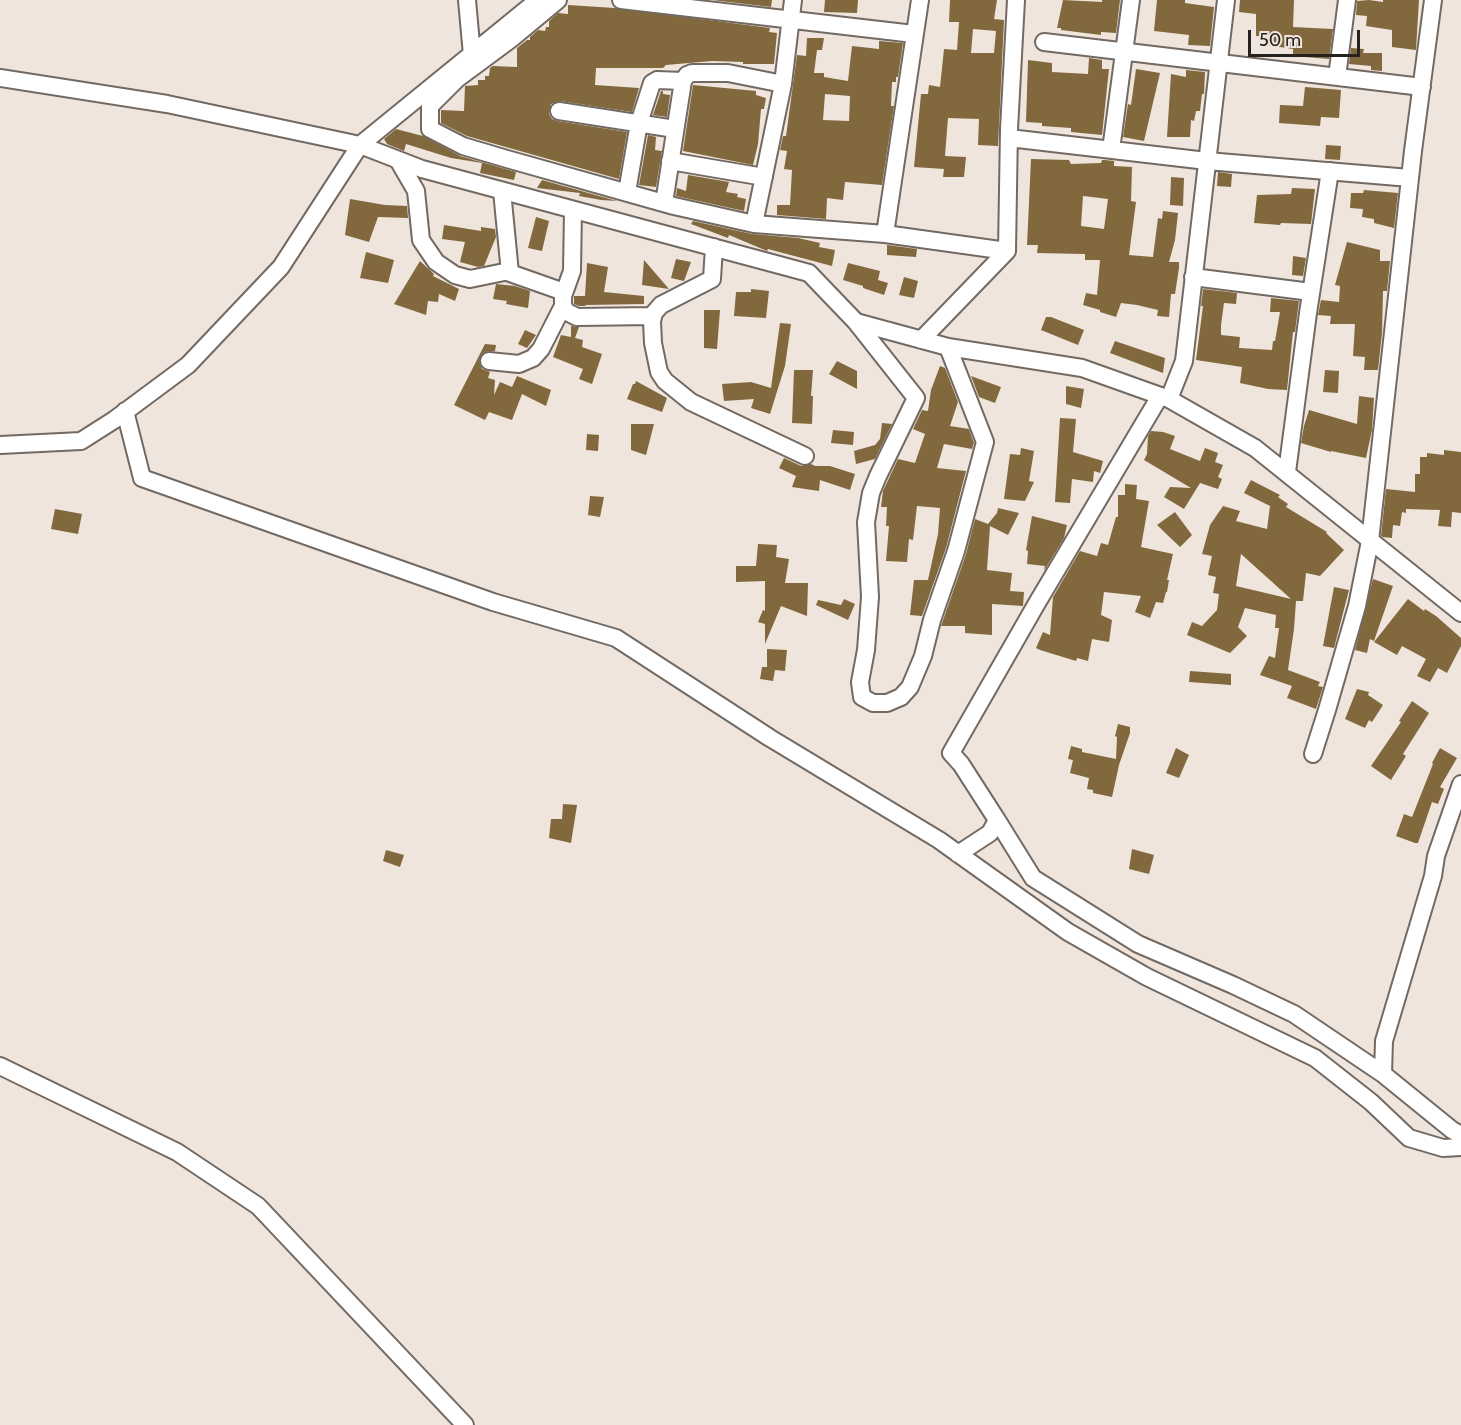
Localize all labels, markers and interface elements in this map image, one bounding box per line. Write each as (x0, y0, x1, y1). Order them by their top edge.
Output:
scale bar (1251, 18, 1364, 56)
text: 50 m (1259, 29, 1301, 51)

